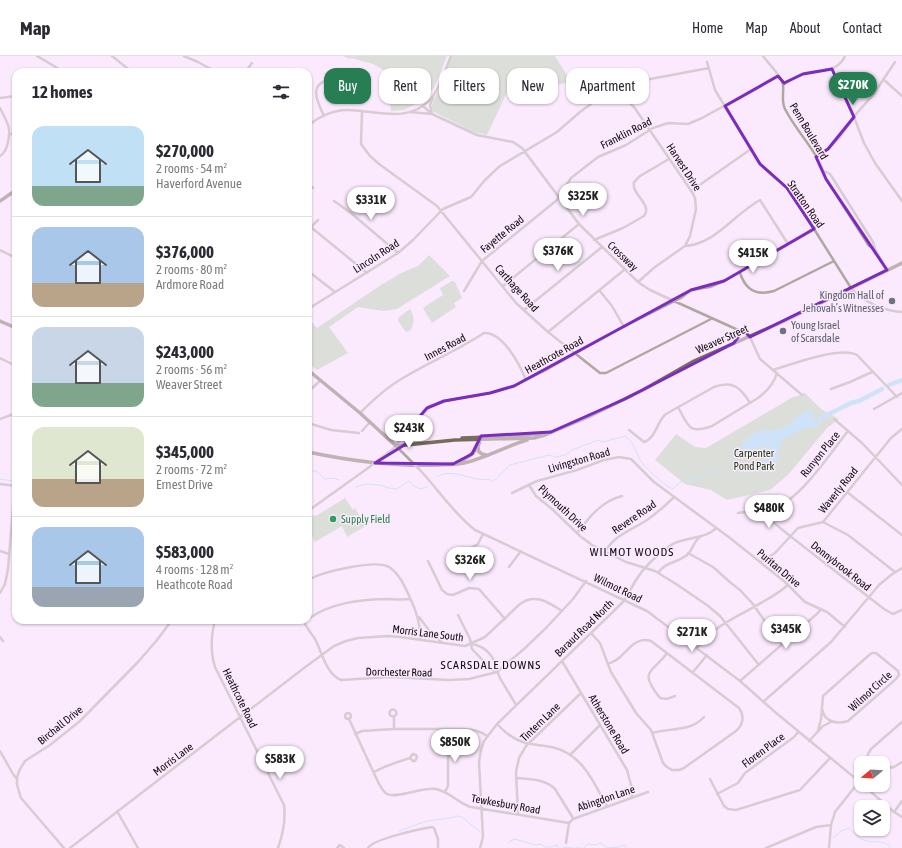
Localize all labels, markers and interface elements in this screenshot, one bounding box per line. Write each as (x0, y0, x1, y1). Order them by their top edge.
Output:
text: Map (20, 17, 51, 39)
text: Home (692, 20, 723, 36)
text: Map (745, 20, 768, 36)
text: About (790, 20, 821, 36)
text: Contact (843, 20, 882, 36)
chip: Buy (324, 68, 371, 104)
chip: Rent (379, 68, 431, 104)
chip: Filters (439, 68, 499, 104)
chip: New (507, 68, 558, 104)
chip: Apartment (566, 68, 649, 104)
pin: $270K (825, 72, 881, 106)
text: $270K (838, 77, 868, 92)
icon: filters (270, 81, 292, 103)
text: 12 homes (32, 82, 93, 102)
street label: Penn Boulevard (787, 101, 831, 161)
street label: Franklin Road (598, 115, 654, 151)
text: $270,000 (156, 141, 214, 161)
street label: Harvest Drive (664, 141, 704, 193)
icon: home (64, 142, 112, 190)
text: 2 rooms · 54 m² (156, 161, 227, 176)
text: Haverford Avenue (156, 176, 242, 191)
street label: Stratton Road (785, 178, 827, 230)
pin: $325K (555, 183, 611, 217)
pin: $331K (343, 187, 399, 221)
text: $325K (568, 188, 598, 203)
text: $331K (356, 192, 386, 207)
street label: Fayette Road (478, 213, 526, 255)
street label: Lincoln Road (351, 237, 401, 275)
pin: $376K (530, 238, 586, 272)
street label: Crossway (605, 239, 641, 274)
pin: $415K (725, 240, 781, 274)
text: $376,000 (156, 242, 214, 262)
icon: home (64, 243, 112, 291)
text: $376K (543, 243, 573, 258)
text: $415K (738, 245, 768, 260)
text: 2 rooms · 80 m² (156, 262, 227, 277)
street label: Carthage Road (493, 262, 541, 314)
text: Ardmore Road (156, 277, 224, 292)
place label: Kingdom Hall of Jehovah’s Witnesses (802, 289, 884, 314)
marker: Kingdom Hall of Jehovah’s Witnesses (887, 296, 897, 306)
place label: Young Israel of Scarsdale (791, 319, 840, 344)
street label: Weaver Street (694, 322, 750, 356)
marker: Young Israel of Scarsdale (778, 326, 788, 336)
street label: Innes Road (422, 331, 468, 363)
street label: Heathcote Road (523, 334, 585, 376)
text: $243,000 (156, 342, 214, 362)
icon: home (64, 343, 112, 391)
text: 2 rooms · 56 m² (156, 362, 227, 377)
text: Weaver Street (156, 377, 222, 392)
pin: $243K (381, 415, 437, 449)
text: $243K (394, 420, 424, 435)
street label: Runyon Place (798, 429, 842, 479)
text: $345,000 (156, 442, 214, 462)
icon: home (64, 443, 112, 491)
street label: Livingston Road (547, 445, 611, 475)
park label: Carpenter Pond Park (734, 447, 775, 472)
text: 2 rooms · 72 m² (156, 462, 227, 477)
street label: Waverly Road (816, 465, 860, 515)
text: Ernest Drive (156, 477, 213, 492)
street label: Plymouth Drive (536, 482, 590, 534)
pin: $480K (741, 495, 797, 529)
street label: Revere Road (610, 498, 658, 536)
text: $480K (754, 500, 784, 515)
place label: Supply Field (341, 513, 390, 525)
marker: Supply Field (328, 514, 338, 524)
street label: Donnybrook Road (809, 539, 873, 593)
text: $583,000 (156, 542, 214, 562)
icon: home (64, 543, 112, 591)
district label: WILMOT WOODS (590, 545, 674, 559)
street label: Puritan Drive (755, 546, 803, 590)
pin: $326K (442, 547, 498, 581)
text: $326K (455, 552, 485, 567)
text: 4 rooms · 128 m² (156, 562, 233, 577)
street label: Wilmot Road (592, 571, 644, 605)
text: Heathcote Road (156, 577, 233, 592)
street label: Baraud Road North (552, 597, 616, 659)
pin: $345K (758, 616, 814, 650)
pin: $271K (664, 619, 720, 653)
text: $345K (771, 621, 801, 636)
street label: Morris Lane South (392, 623, 464, 643)
text: $271K (677, 624, 707, 639)
district label: SCARSDALE DOWNS (441, 658, 541, 672)
street label: Dorchester Road (366, 665, 432, 679)
street label: Heathcote Road (220, 666, 260, 730)
street label: Wilmot Circle (846, 669, 894, 713)
street label: Atherstone Road (587, 692, 631, 756)
street label: Tintern Lane (518, 700, 562, 744)
street label: Birchall Drive (35, 703, 85, 747)
pin: $850K (427, 729, 483, 763)
street label: Floren Place (739, 730, 787, 770)
text: $850K (440, 734, 470, 749)
street label: Morris Lane (151, 740, 195, 778)
pin: $583K (252, 746, 308, 780)
text: $583K (265, 751, 295, 766)
north arrow (854, 756, 890, 792)
map controls (854, 756, 890, 836)
street label: Abingdon Lane (576, 783, 636, 813)
street label: Tewkesbury Road (471, 792, 541, 816)
button: layers (854, 800, 890, 836)

